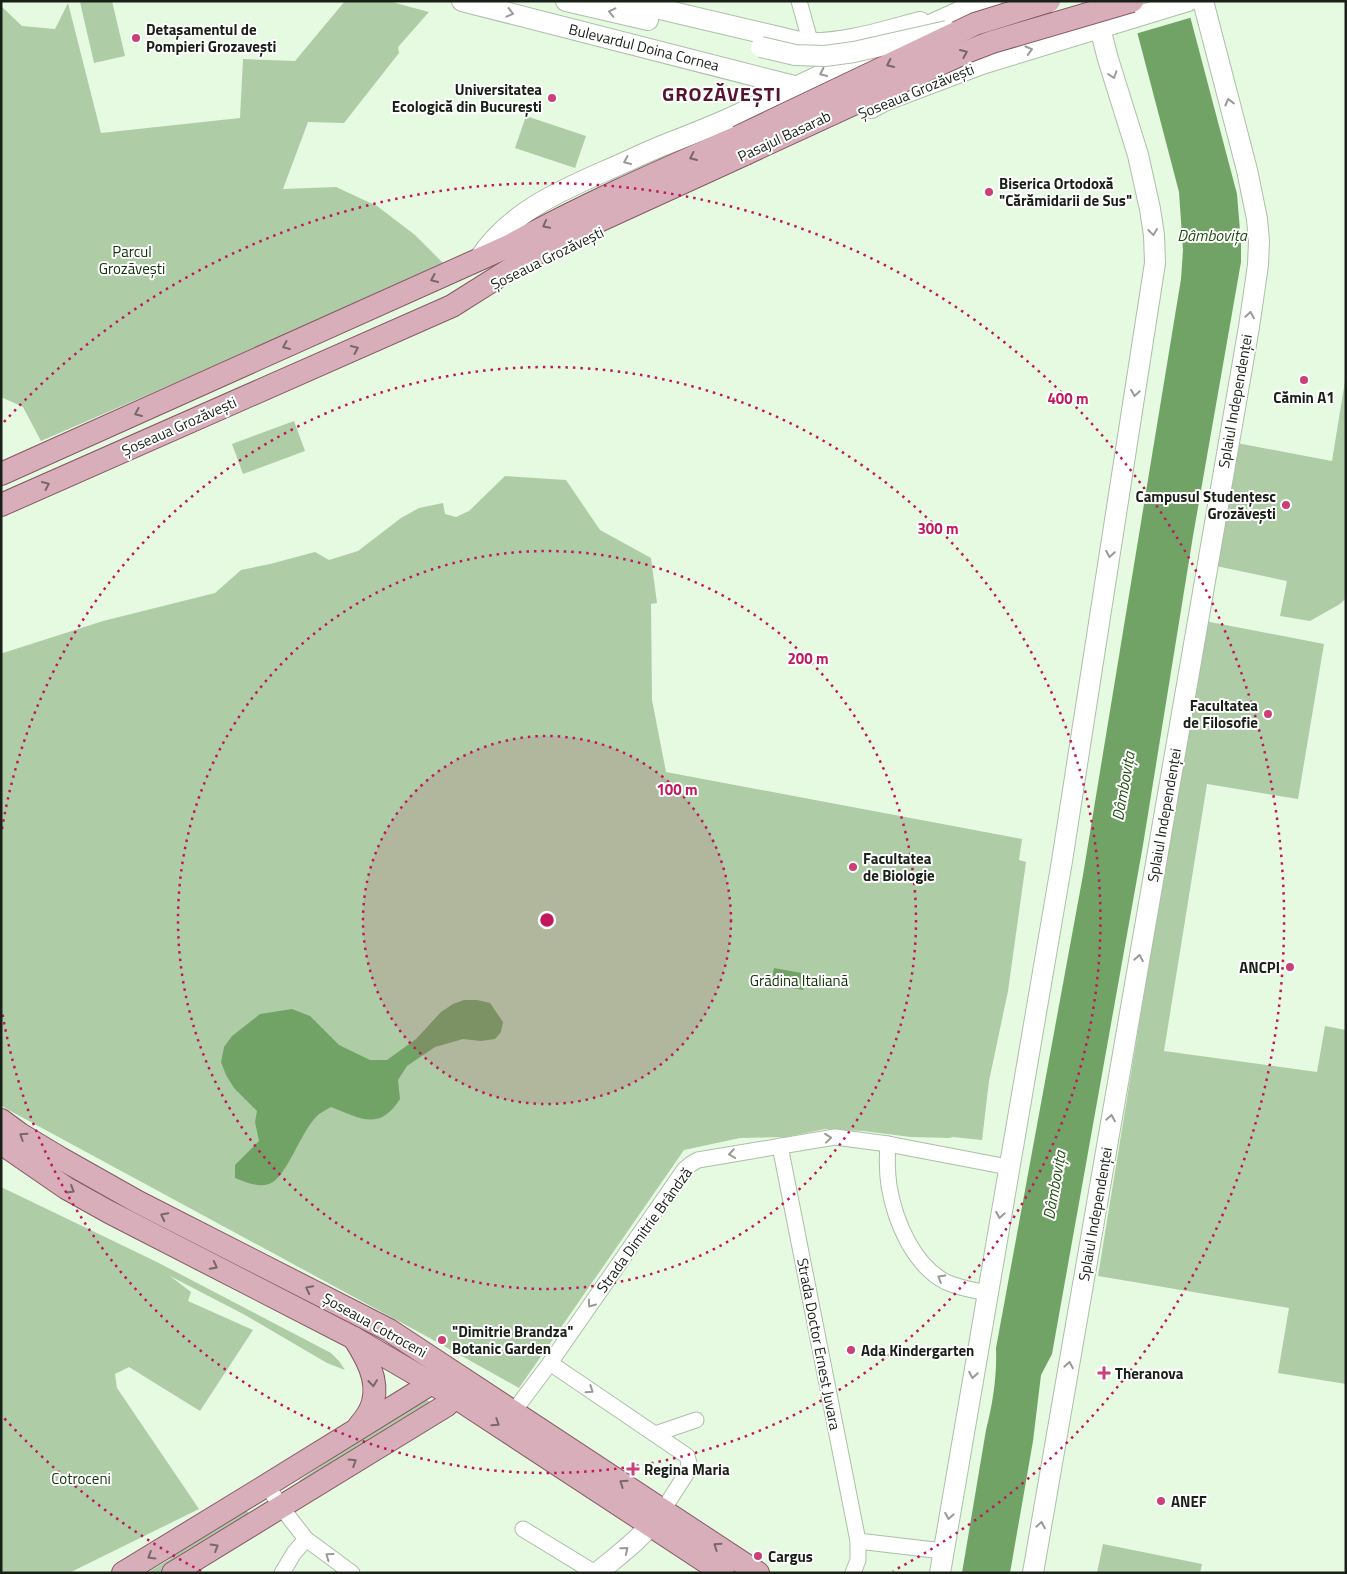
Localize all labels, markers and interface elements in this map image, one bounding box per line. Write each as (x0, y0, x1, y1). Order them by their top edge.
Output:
one-way arrow (607, 7, 616, 18)
one-way arrow (505, 8, 513, 18)
street label: Bulevardul Doina Cornea (566, 17, 722, 77)
place label: Detașamentul de Pompieri Grozavești (146, 18, 276, 58)
marker: Detașamentul de Pompieri Grozavești (130, 32, 142, 44)
one-way arrow (1024, 45, 1032, 55)
one-way arrow (959, 48, 968, 59)
street label: Șoseaua Grozăvești (854, 57, 978, 125)
one-way arrow (886, 58, 895, 69)
one-way arrow (819, 67, 828, 78)
one-way arrow (1107, 70, 1117, 79)
place label: Universitatea Ecologică din București (392, 78, 542, 118)
district label: GROZĂVEŞTI (662, 78, 782, 109)
marker: Universitatea Ecologică din București (546, 92, 558, 104)
one-way arrow (1224, 97, 1235, 106)
street label: Pasajul Basarab (734, 104, 835, 168)
one-way arrow (689, 150, 698, 161)
one-way arrow (623, 155, 632, 166)
place label: Biserica Ortodoxă "Cărămidarii de Sus" (999, 172, 1132, 212)
marker: Biserica Ortodoxă "Cărămidarii de Sus" (983, 186, 995, 198)
one-way arrow (542, 219, 551, 229)
street label: Șoseaua Grozăvești (486, 221, 608, 295)
water label: Dâmbovița (1177, 223, 1248, 247)
one-way arrow (1147, 229, 1158, 237)
park label: Parcul Grozăvești (99, 240, 165, 280)
one-way arrow (430, 273, 439, 284)
one-way arrow (1245, 311, 1255, 319)
street label: Splaiul Independenței (1212, 332, 1258, 470)
one-way arrow (282, 339, 291, 350)
one-way arrow (350, 345, 359, 356)
marker: Cămin A1 (1298, 374, 1310, 386)
place label: Cămin A1 (1273, 386, 1335, 409)
text: 400 m (1047, 387, 1089, 410)
one-way arrow (1130, 389, 1141, 397)
street label: Șoseaua Grozăvești (118, 390, 240, 462)
one-way arrow (134, 406, 143, 417)
one-way arrow (41, 481, 50, 492)
place label: Campusul Studențesc Grozăvești (1136, 485, 1276, 525)
marker: Campusul Studențesc Grozăvești (1280, 499, 1292, 511)
text: 300 m (917, 517, 959, 540)
one-way arrow (1105, 550, 1116, 558)
text: 200 m (787, 647, 829, 670)
place label: Facultatea de Filosofie (1183, 694, 1258, 734)
marker: Facultatea de Filosofie (1262, 708, 1274, 720)
street label: Splaiul Independenței (1141, 746, 1187, 884)
water label: Dâmbovița (1105, 749, 1141, 822)
text: 100 m (656, 778, 698, 801)
place label: Facultatea de Biologie (863, 847, 935, 887)
marker: Facultatea de Biologie (847, 861, 859, 873)
centre of rings (538, 911, 556, 929)
one-way arrow (1133, 954, 1143, 962)
place label: ANCPI (1239, 956, 1280, 979)
marker: ANCPI (1284, 961, 1296, 973)
park label: Grădina Italiană (750, 969, 849, 992)
one-way arrow (1106, 1114, 1116, 1123)
one-way arrow (19, 1132, 28, 1142)
one-way arrow (825, 1133, 833, 1144)
street label: Splaiul Independenței (1072, 1145, 1118, 1283)
one-way arrow (728, 1148, 736, 1159)
water label: Dâmbovița (1036, 1148, 1072, 1221)
street label: Strada Dimitrie Brândză (590, 1162, 698, 1298)
one-way arrow (65, 1183, 74, 1193)
one-way arrow (996, 1210, 1006, 1219)
one-way arrow (161, 1212, 170, 1222)
street label: Strada Doctor Ernest Juvara (791, 1256, 847, 1432)
one-way arrow (209, 1260, 218, 1270)
one-way arrow (938, 1275, 947, 1285)
one-way arrow (306, 1285, 315, 1295)
street label: Șoseaua Cotroceni (319, 1287, 431, 1363)
one-way arrow (588, 1298, 597, 1308)
place label: "Dimitrie Brandza" Botanic Garden (452, 1320, 573, 1360)
marker: "Dimitrie Brandza" Botanic Garden (436, 1334, 448, 1346)
place label: Ada Kindergarten (861, 1339, 974, 1362)
marker: Ada Kindergarten (845, 1344, 857, 1356)
one-way arrow (1064, 1360, 1074, 1369)
place label: Theranova (1115, 1362, 1184, 1385)
marker: Theranova (1097, 1366, 1111, 1380)
one-way arrow (969, 1371, 979, 1379)
one-way arrow (367, 1379, 378, 1387)
one-way arrow (585, 1384, 594, 1394)
one-way arrow (491, 1417, 500, 1427)
place label: Regina Maria (644, 1458, 730, 1481)
one-way arrow (348, 1459, 357, 1469)
marker: Regina Maria (626, 1462, 640, 1476)
park label: Cotroceni (51, 1467, 111, 1490)
one-way arrow (619, 1480, 628, 1489)
place label: ANEF (1171, 1490, 1207, 1513)
marker: ANEF (1155, 1495, 1167, 1507)
one-way arrow (945, 1512, 955, 1520)
one-way arrow (1036, 1520, 1046, 1529)
one-way arrow (713, 1543, 723, 1552)
one-way arrow (209, 1544, 218, 1554)
place label: Cargus (768, 1545, 813, 1568)
one-way arrow (619, 1547, 628, 1555)
one-way arrow (148, 1549, 157, 1559)
marker: Cargus (752, 1550, 764, 1562)
one-way arrow (325, 1553, 335, 1562)

